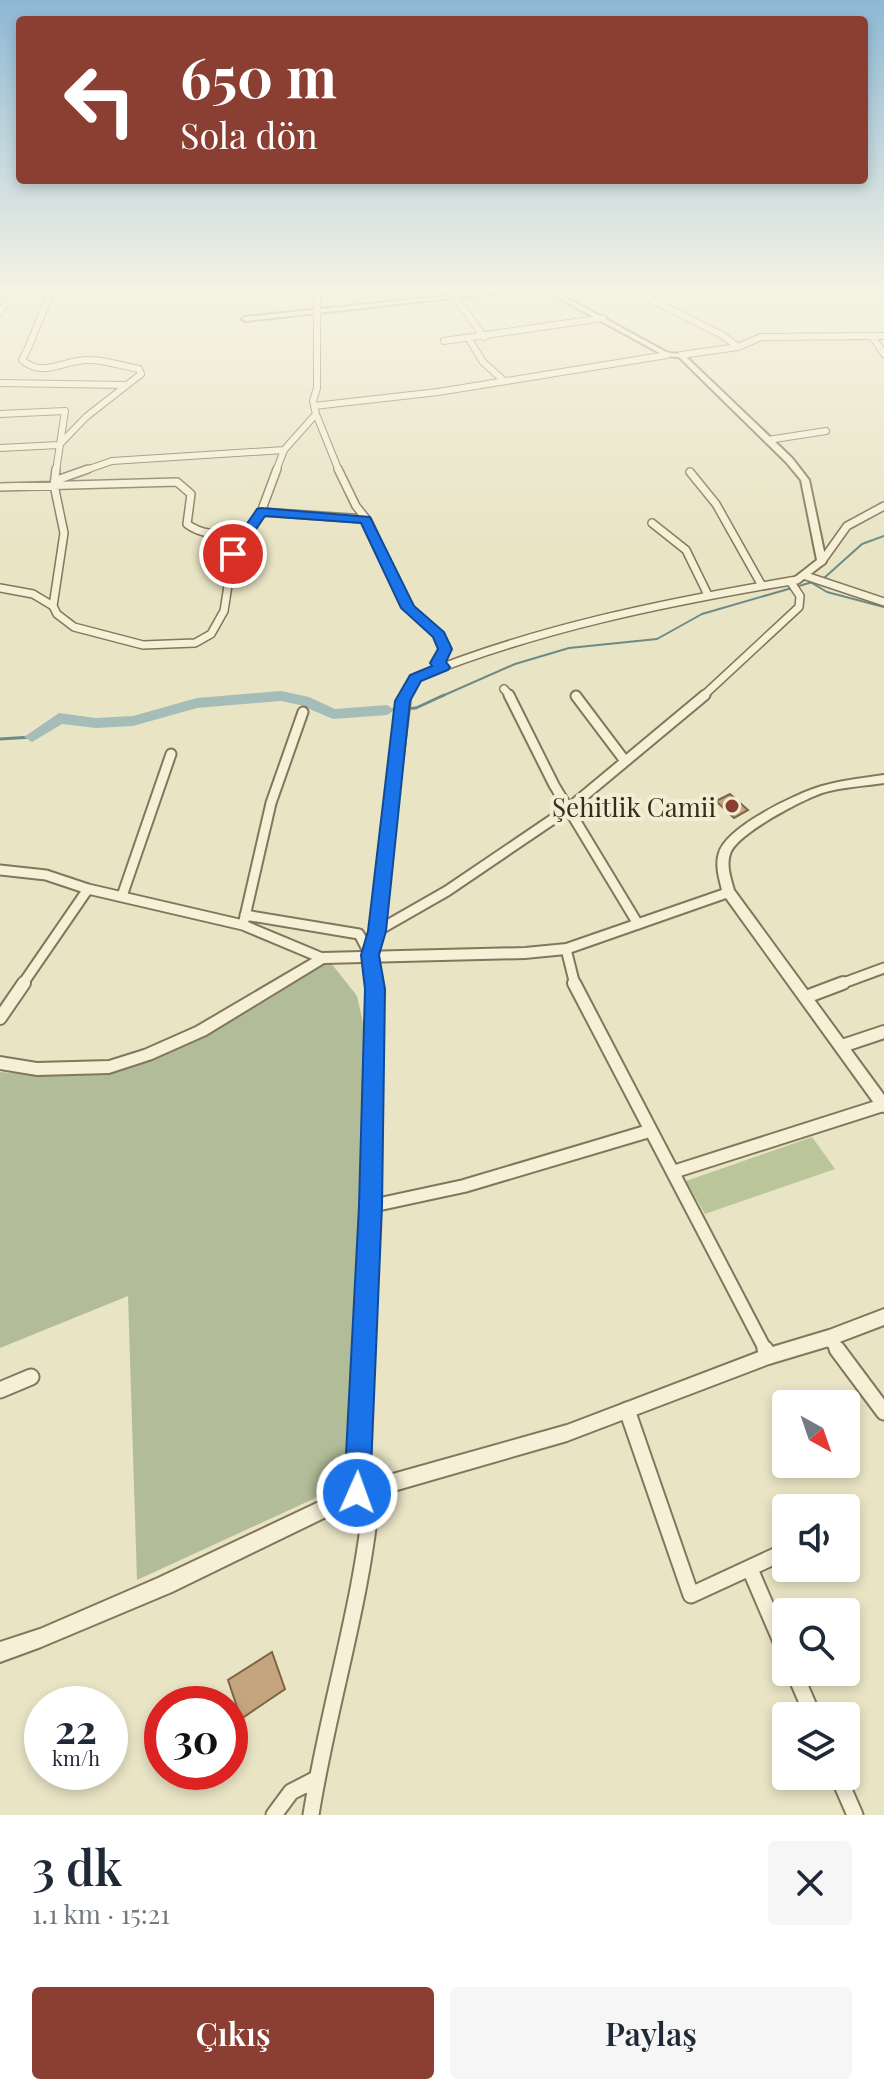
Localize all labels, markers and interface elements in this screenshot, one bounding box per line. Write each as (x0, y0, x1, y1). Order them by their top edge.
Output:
text: 650 m (180, 38, 337, 113)
icon: left (48, 48, 152, 152)
text: Sola dön (180, 110, 318, 158)
pin (199, 520, 267, 588)
icon: arrive (211, 532, 255, 576)
place label: Şehitlik Camii (552, 789, 716, 824)
marker: Şehitlik Camii (723, 797, 741, 815)
north arrow (772, 1390, 860, 1478)
map controls (772, 1390, 860, 1790)
position arrow (315, 1451, 399, 1535)
button: sound (772, 1494, 860, 1582)
button: search (772, 1598, 860, 1686)
speed limit sign: 30 (144, 1686, 248, 1790)
text: 22 (55, 1701, 97, 1754)
button: layers (772, 1702, 860, 1790)
text: km/h (52, 1744, 100, 1771)
text: 3 dk (32, 1834, 122, 1898)
button: close (768, 1841, 852, 1925)
text: 1.1 km · 15:21 (32, 1896, 170, 1931)
button: Çıkış (32, 1987, 434, 2079)
button: Paylaş (450, 1987, 852, 2079)

